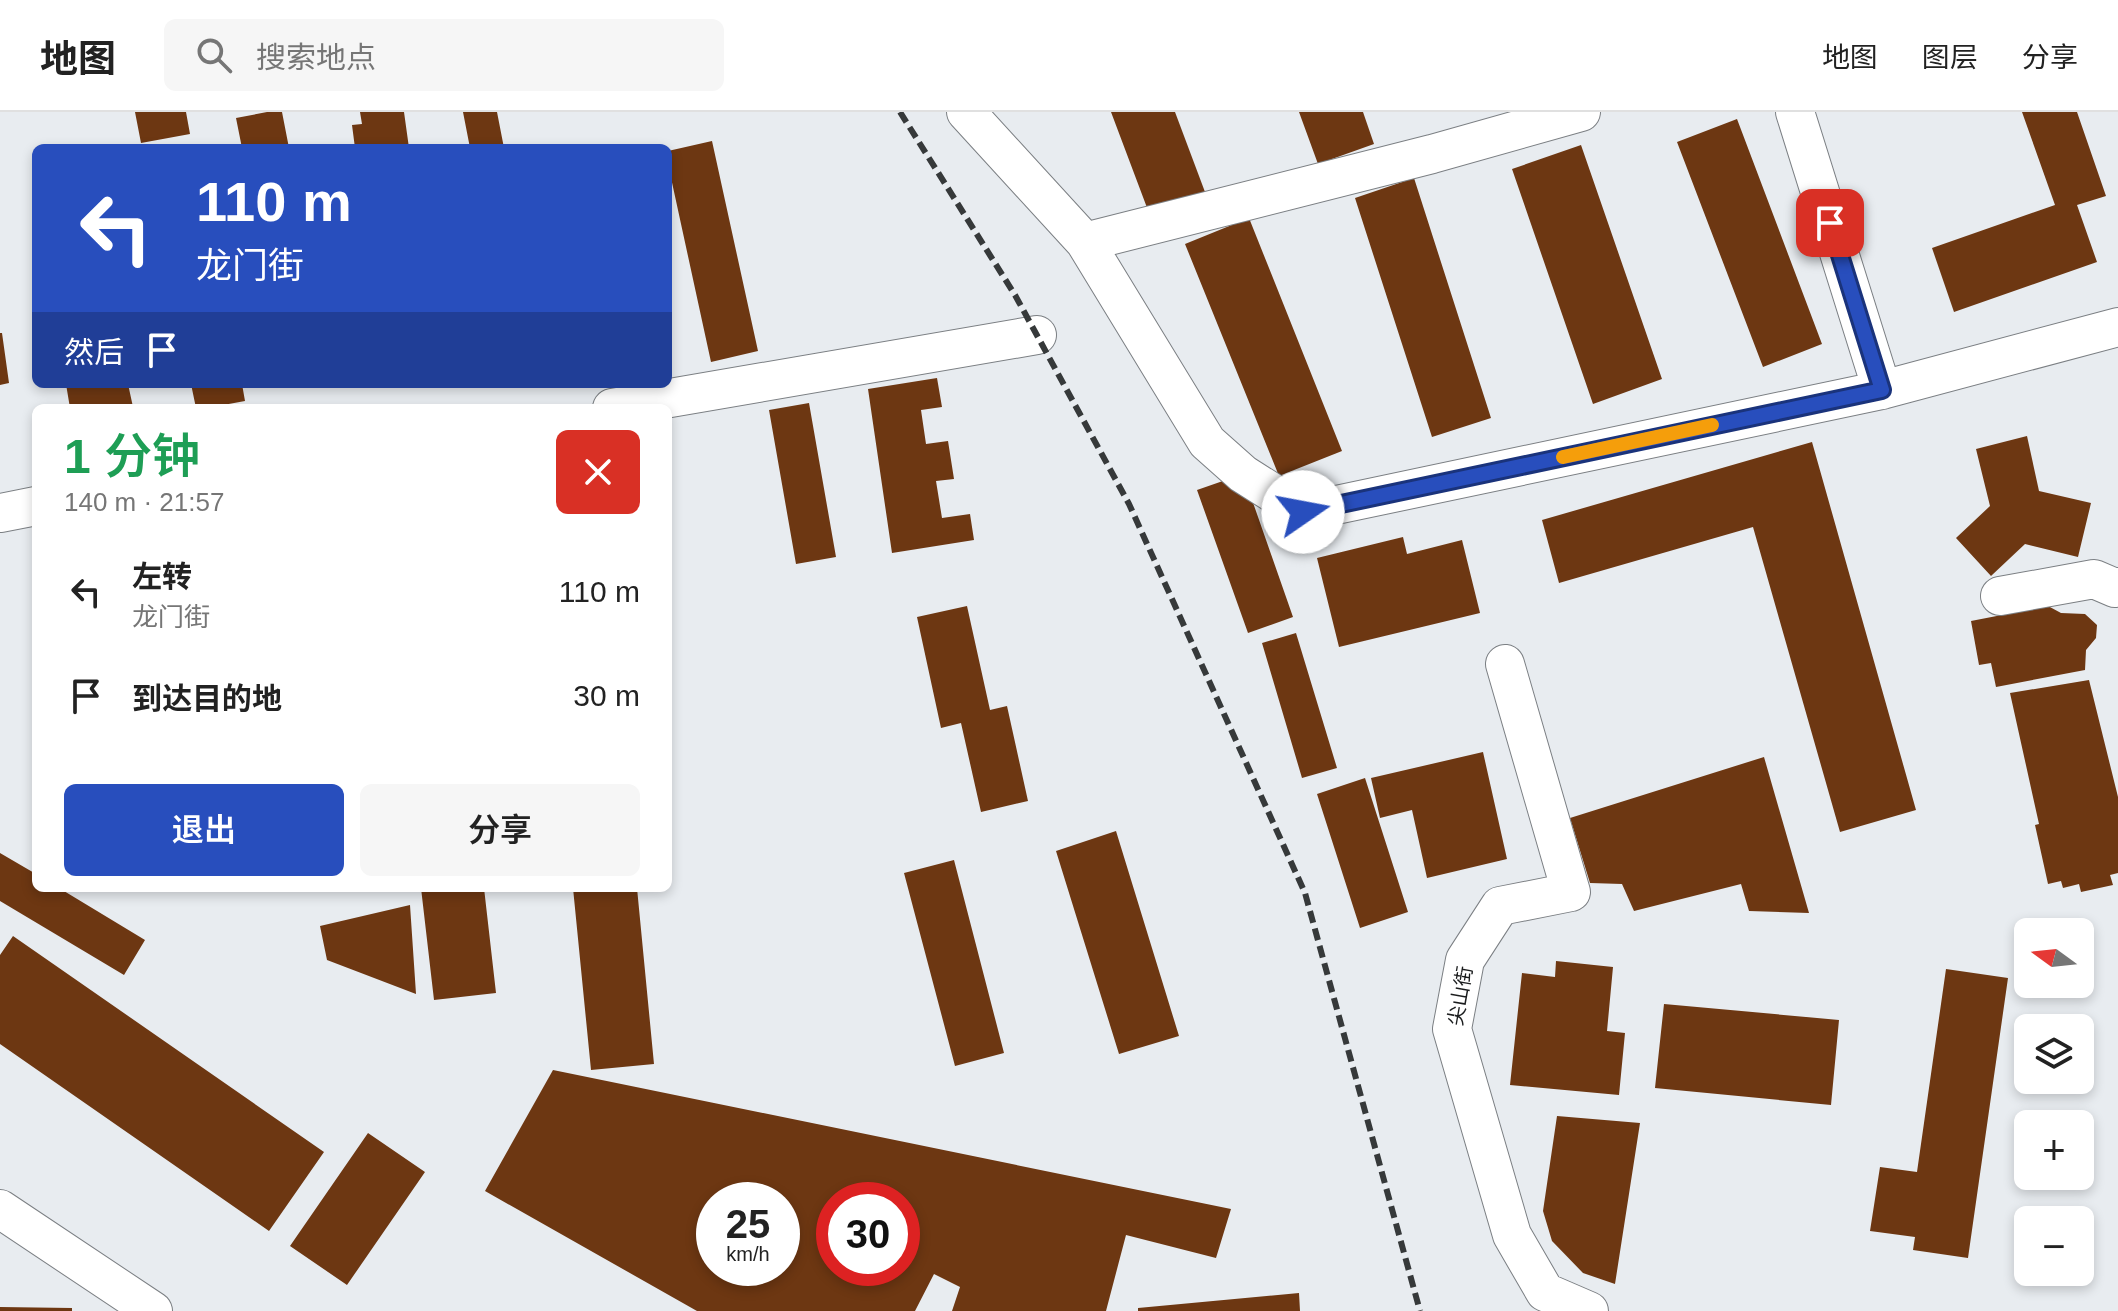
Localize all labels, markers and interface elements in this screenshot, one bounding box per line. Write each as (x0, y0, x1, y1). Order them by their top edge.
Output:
search box (164, 19, 724, 91)
icon: search (192, 33, 236, 77)
text: 地图 (40, 38, 116, 80)
text: 搜索地点 (256, 41, 376, 74)
text: 地图 (1822, 42, 1878, 73)
text: 图层 (1922, 42, 1978, 73)
text: 分享 (2022, 42, 2078, 73)
text: 110 m (196, 170, 352, 233)
icon: left (64, 176, 168, 280)
pin (1796, 189, 1864, 257)
icon: arrive (1808, 201, 1852, 245)
text: 龙门街 (196, 245, 304, 286)
icon: arrive (140, 328, 184, 372)
text: 然后 (64, 336, 124, 369)
text: 1 分钟 (64, 430, 200, 483)
button: close (556, 430, 640, 514)
position arrow (1261, 470, 1345, 554)
text: 140 m · 21:57 (64, 487, 224, 517)
text: 左转 (132, 560, 192, 593)
icon: left (64, 570, 108, 614)
text: 110 m (559, 575, 640, 608)
text: 龙门街 (132, 602, 210, 632)
icon: arrive (64, 674, 108, 718)
text: 30 m (573, 679, 640, 712)
text: 到达目的地 (132, 682, 282, 715)
button: 退出 (64, 784, 344, 876)
button: 分享 (360, 784, 640, 876)
north arrow (2014, 918, 2094, 998)
map controls (2014, 918, 2094, 1286)
street label: 尖山街 (1444, 965, 1476, 1027)
button: layers (2014, 1014, 2094, 1094)
button: + (2014, 1110, 2094, 1190)
speed limit sign: 30 (816, 1182, 920, 1286)
text: 25 (726, 1202, 770, 1246)
button: − (2014, 1206, 2094, 1286)
text: km/h (726, 1243, 770, 1265)

